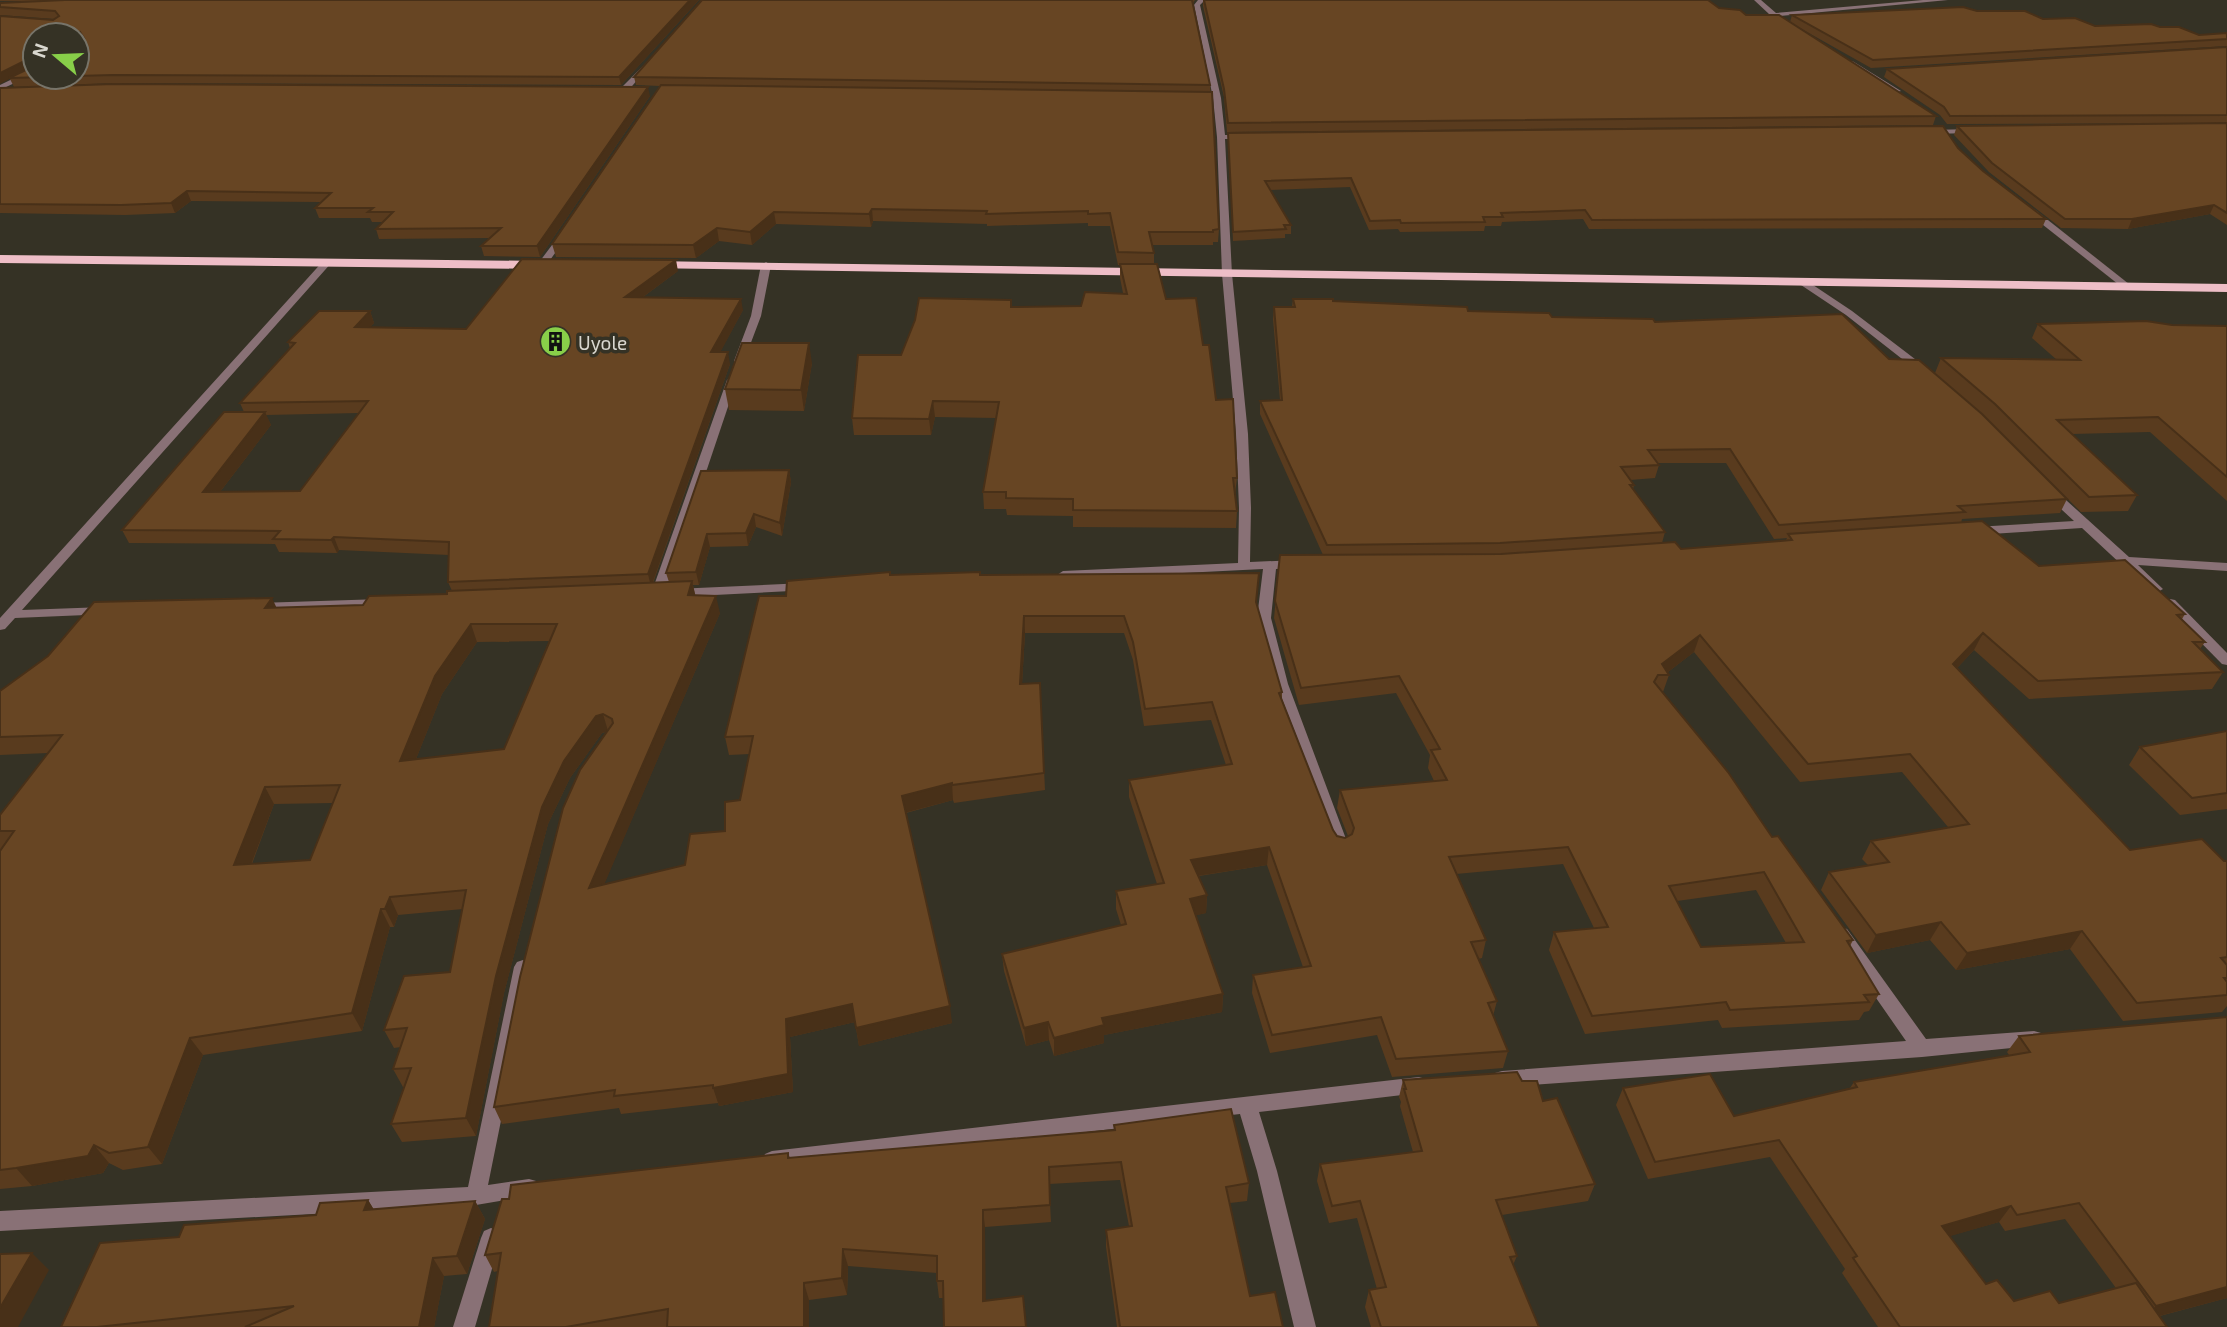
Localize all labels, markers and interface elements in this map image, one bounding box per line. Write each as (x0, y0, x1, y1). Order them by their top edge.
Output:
north arrow (21, 21, 91, 91)
text: N (26, 40, 53, 61)
building icon: Uyole (538, 325, 572, 359)
place label: Uyole (578, 331, 627, 354)

